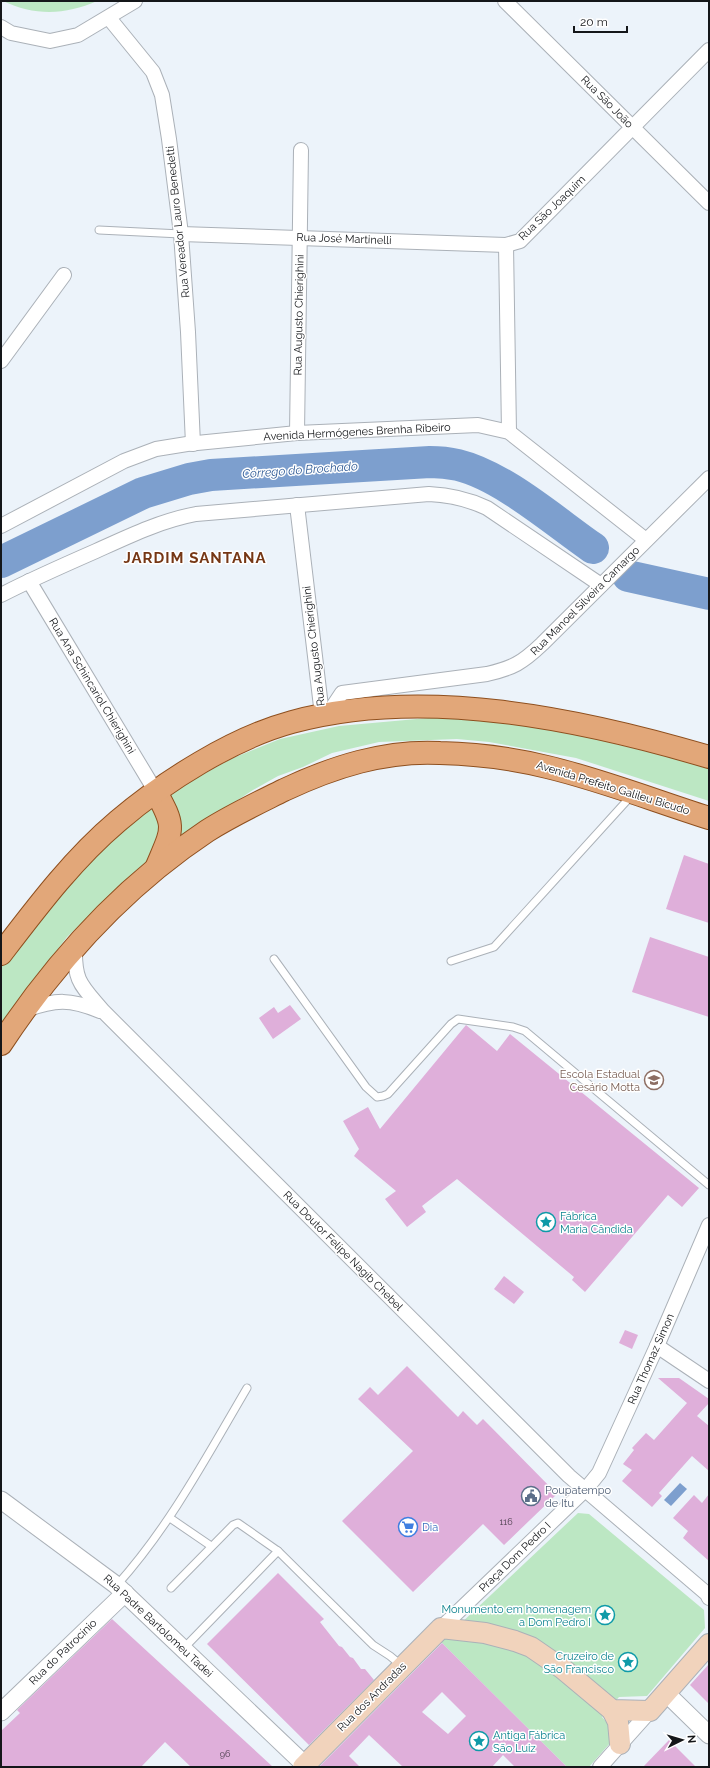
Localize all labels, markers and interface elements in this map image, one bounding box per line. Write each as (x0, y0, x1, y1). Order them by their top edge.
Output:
scale bar (574, 8, 627, 34)
text: 20 m (580, 15, 608, 29)
street label: Rua São João (578, 73, 636, 131)
street label: Rua Vereador Lauro Benedetti (164, 145, 192, 299)
street label: Rua São Joaquim (516, 173, 588, 243)
street label: Rua José Martinelli (296, 231, 392, 247)
street label: Rua Augusto Chierighini (291, 254, 307, 376)
street label: Avenida Hermógenes Brenha Ribeiro (263, 421, 451, 443)
water label: Córrego do Brochado (242, 459, 358, 481)
street label: Rua Manoel Silveira Camargo (528, 544, 642, 658)
district label: JARDIM SANTANA (123, 549, 267, 567)
street label: Rua Augusto Chierighini (300, 585, 328, 707)
street label: Rua Ana Schincariol Chierighini (46, 616, 138, 756)
street label: Avenida Prefeito Galileu Bicudo (535, 758, 692, 818)
place label: Escola Estadual Cesário Motta (560, 1068, 640, 1094)
school or university icon: Escola Estadual Cesário Motta (643, 1069, 665, 1091)
street label: Rua Doutor Felipe Nagib Chebel (280, 1188, 406, 1314)
place label: Fábrica Maria Cândida (560, 1210, 633, 1236)
place icon: Fábrica Maria Cândida (535, 1211, 557, 1233)
street label: Rua Thomaz Simon (625, 1311, 677, 1407)
place label: Poupatempo de Itu (545, 1484, 611, 1510)
public building icon: Poupatempo de Itu (520, 1485, 542, 1507)
supermarket icon: Dia (397, 1516, 419, 1538)
house number: 116 (499, 1517, 513, 1527)
street label: Praça Dom Pedro I (476, 1519, 554, 1595)
place label: Dia (422, 1521, 438, 1534)
street label: Rua Padre Bartolomeu Tadei (101, 1572, 215, 1680)
place label: Monumento em homenagem a Dom Pedro I (441, 1603, 591, 1629)
place icon: Monumento em homenagem a Dom Pedro I (594, 1604, 616, 1626)
street label: Rua do Patrocínio (26, 1616, 100, 1688)
place label: Cruzeiro de São Francisco (543, 1650, 615, 1676)
place icon: Cruzeiro de São Francisco (617, 1651, 639, 1673)
street label: Rua dos Andradas (335, 1660, 409, 1734)
north arrow (662, 1720, 702, 1760)
place label: Antiga Fábrica São Luiz (493, 1729, 565, 1755)
place icon: Antiga Fábrica São Luiz (468, 1730, 490, 1752)
text: N (685, 1734, 698, 1744)
house number: 96 (220, 1749, 231, 1759)

